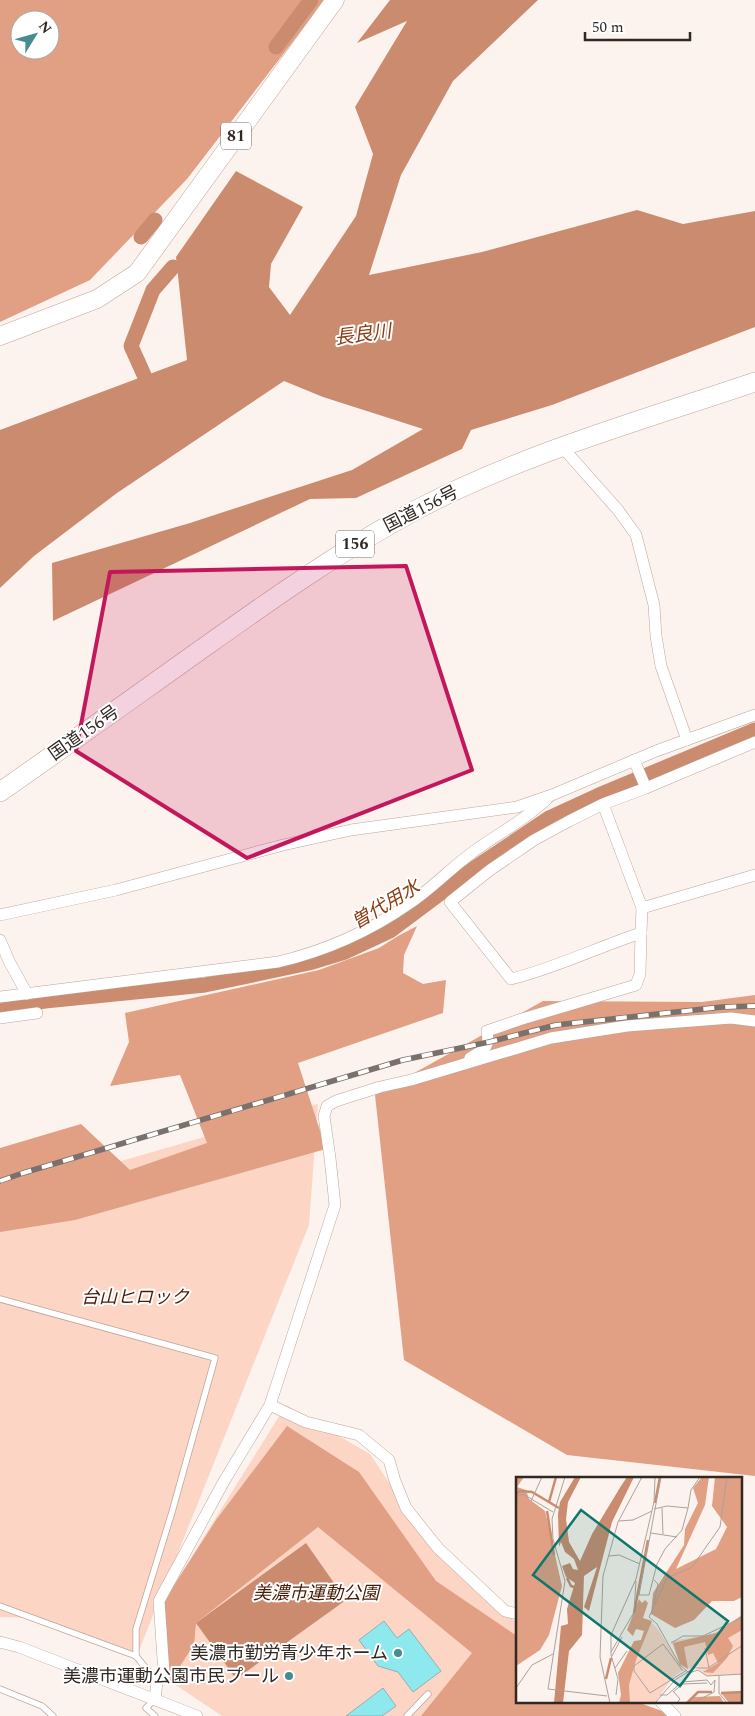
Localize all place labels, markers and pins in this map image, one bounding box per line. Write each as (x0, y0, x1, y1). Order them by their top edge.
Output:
place label: 美濃市勤労青少年ホーム (191, 1640, 388, 1667)
marker: 美濃市勤労青少年ホーム (392, 1647, 404, 1659)
place label: 美濃市運動公園市民プール (63, 1663, 279, 1690)
marker: 美濃市運動公園市民プール (283, 1670, 295, 1682)

